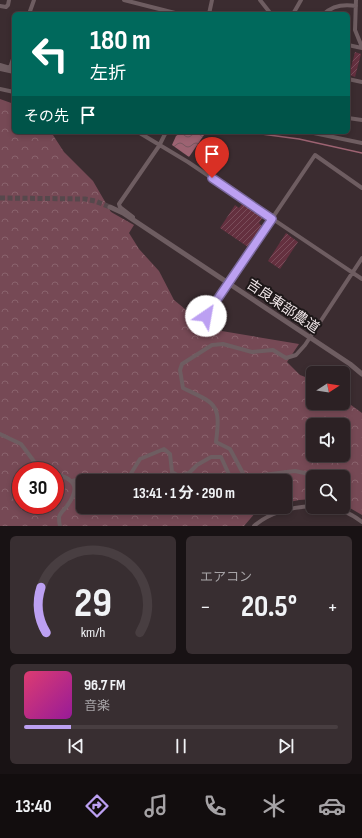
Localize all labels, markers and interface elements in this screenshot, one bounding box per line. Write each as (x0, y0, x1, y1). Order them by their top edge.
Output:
text: 180 m (90, 24, 150, 57)
icon: left (24, 28, 76, 80)
text: 左折 (90, 63, 126, 84)
icon: arrive (77, 104, 99, 126)
text: その先 (24, 107, 69, 126)
pin (195, 137, 229, 178)
icon: arrive (201, 143, 223, 165)
street label: 吉良東部農道 (243, 275, 323, 337)
position arrow (185, 295, 227, 337)
north arrow (306, 366, 350, 410)
map controls (306, 366, 350, 514)
button: sound (306, 418, 350, 462)
speed limit sign: 30 (12, 462, 64, 514)
button: search (306, 470, 350, 514)
text: 13:41 · 1 分 · 290 m (133, 484, 235, 503)
text: エアコン (200, 569, 252, 585)
text: 29 (74, 579, 112, 628)
text: 20.5° (241, 589, 297, 625)
text: − (200, 594, 211, 621)
text: + (327, 594, 338, 621)
text: km/h (81, 624, 105, 641)
text: 96.7 FM (84, 676, 125, 695)
text: 音楽 (84, 698, 110, 714)
icon: previous (65, 735, 87, 757)
icon: pause (170, 735, 192, 757)
icon: next (275, 735, 297, 757)
icon: directions (83, 792, 111, 820)
icon: music (142, 792, 170, 820)
icon: phone (201, 792, 229, 820)
icon: climate (260, 792, 288, 820)
icon: car (318, 792, 346, 820)
text: 13:40 (15, 796, 52, 817)

